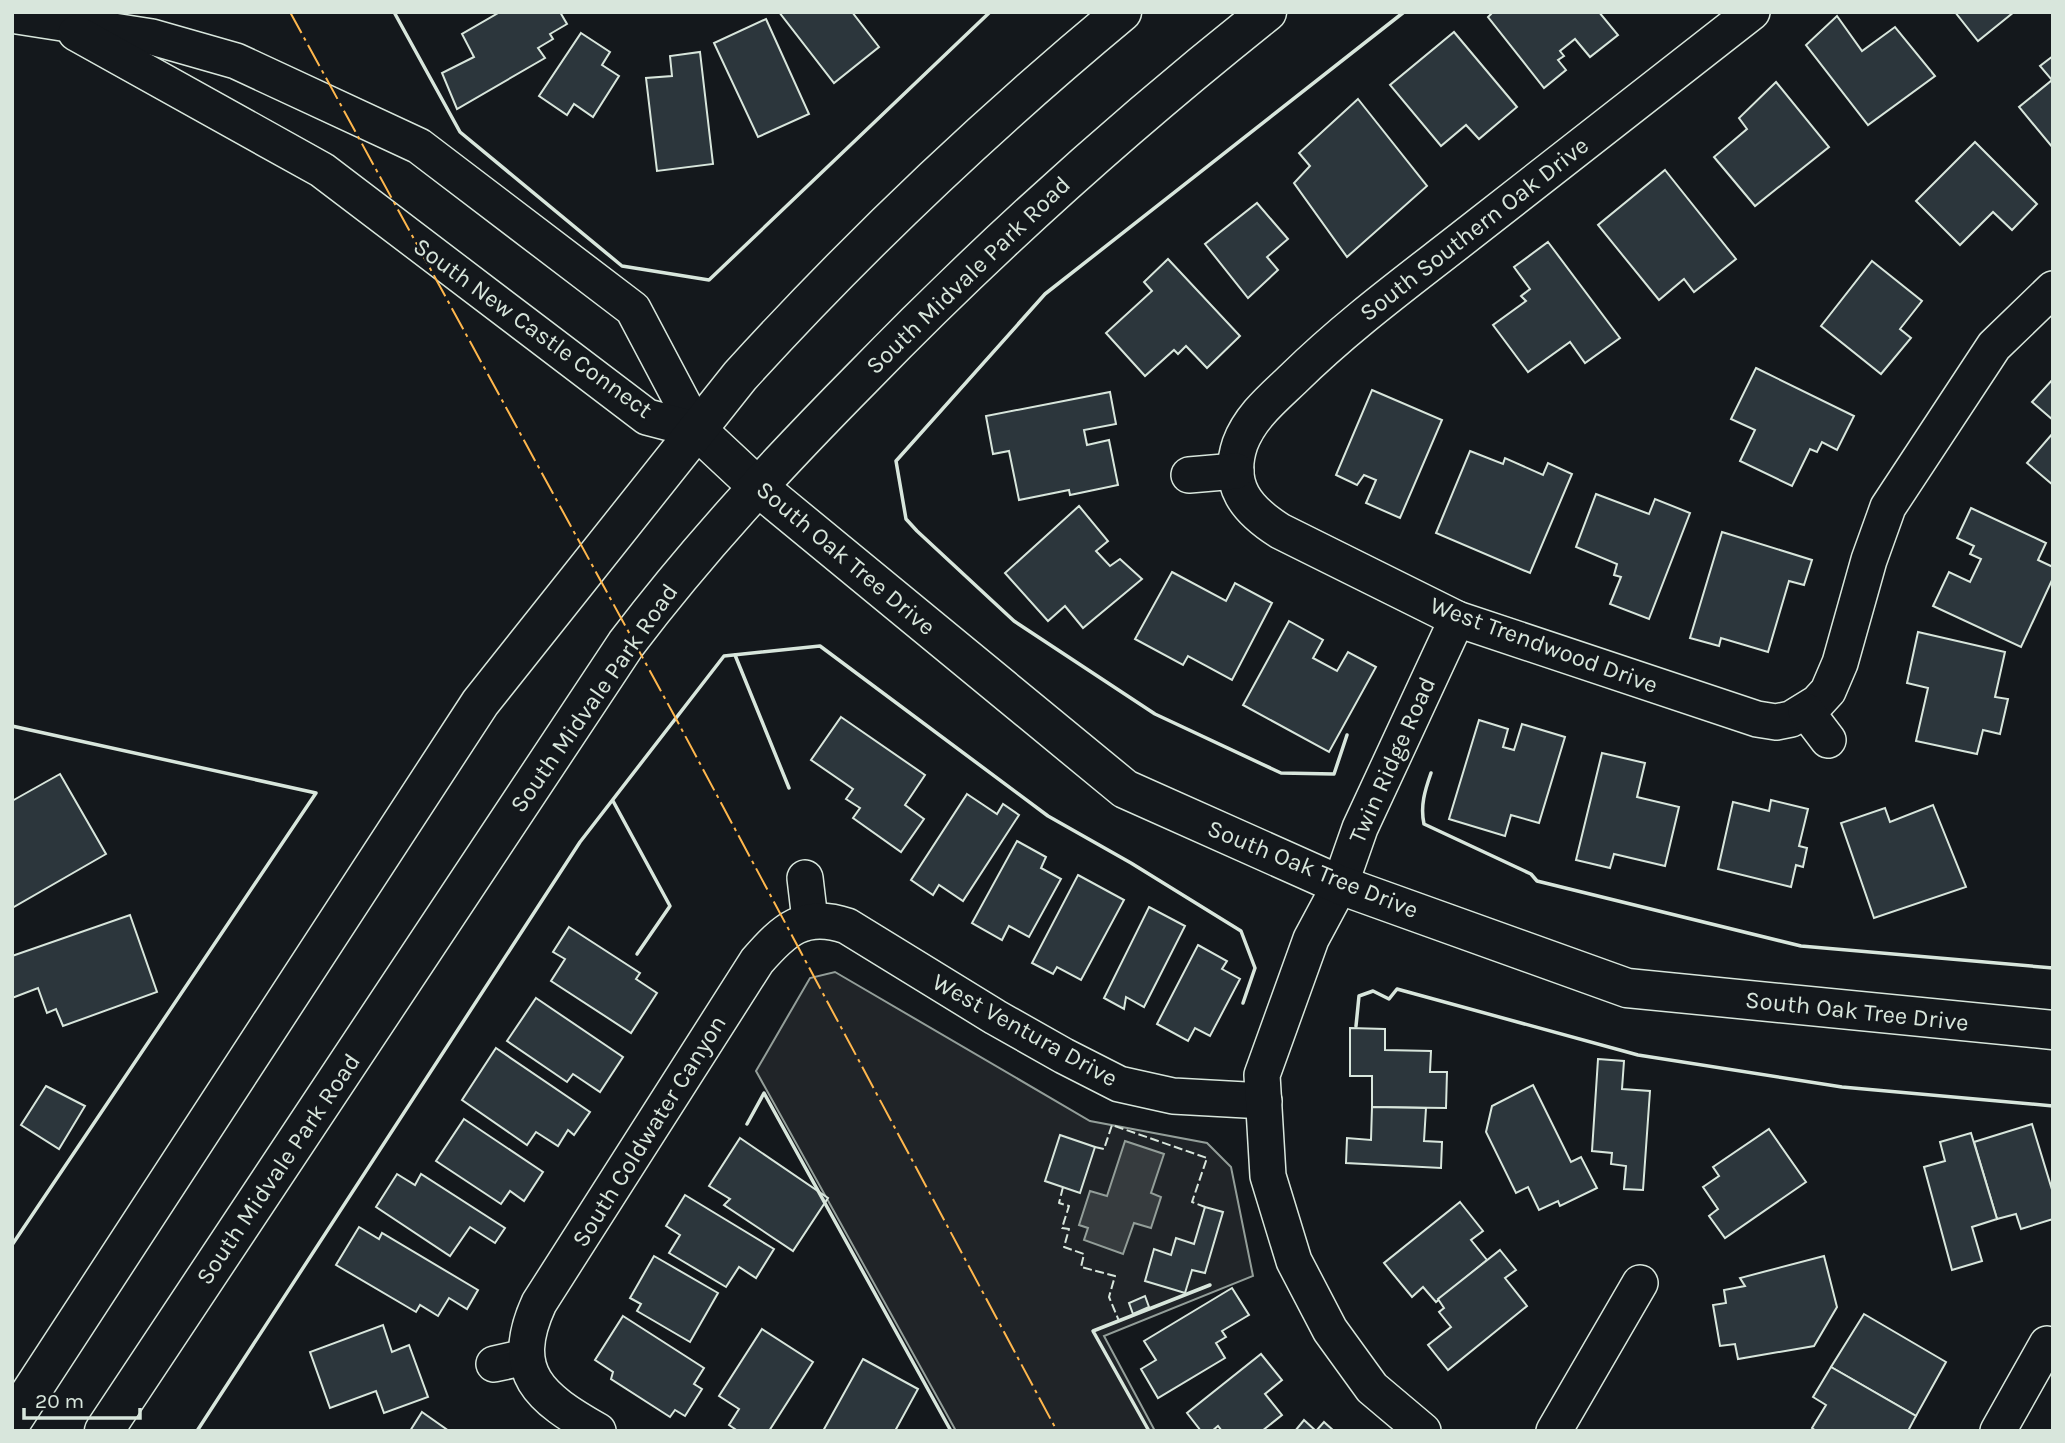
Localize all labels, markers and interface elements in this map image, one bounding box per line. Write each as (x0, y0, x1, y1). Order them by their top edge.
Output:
street label: South Southern Oak Drive (1354, 131, 1594, 327)
street label: South Midvale Park Road (860, 170, 1076, 380)
street label: South New Castle Connect (408, 232, 658, 424)
street label: South Oak Tree Drive (751, 475, 941, 641)
street label: South Midvale Park Road (504, 578, 684, 818)
street label: West Trendwood Drive (1426, 591, 1662, 699)
street label: Twin Ridge Road (1343, 673, 1441, 847)
street label: South Oak Tree Drive (1204, 814, 1422, 924)
street label: West Ventura Drive (928, 968, 1122, 1092)
street label: South Oak Tree Drive (1744, 985, 1970, 1037)
street label: South Coldwater Canyon (566, 1010, 732, 1252)
street label: South Midvale Park Road (190, 1048, 366, 1290)
scale bar (24, 1376, 140, 1420)
text: 20 m (35, 1389, 84, 1413)

